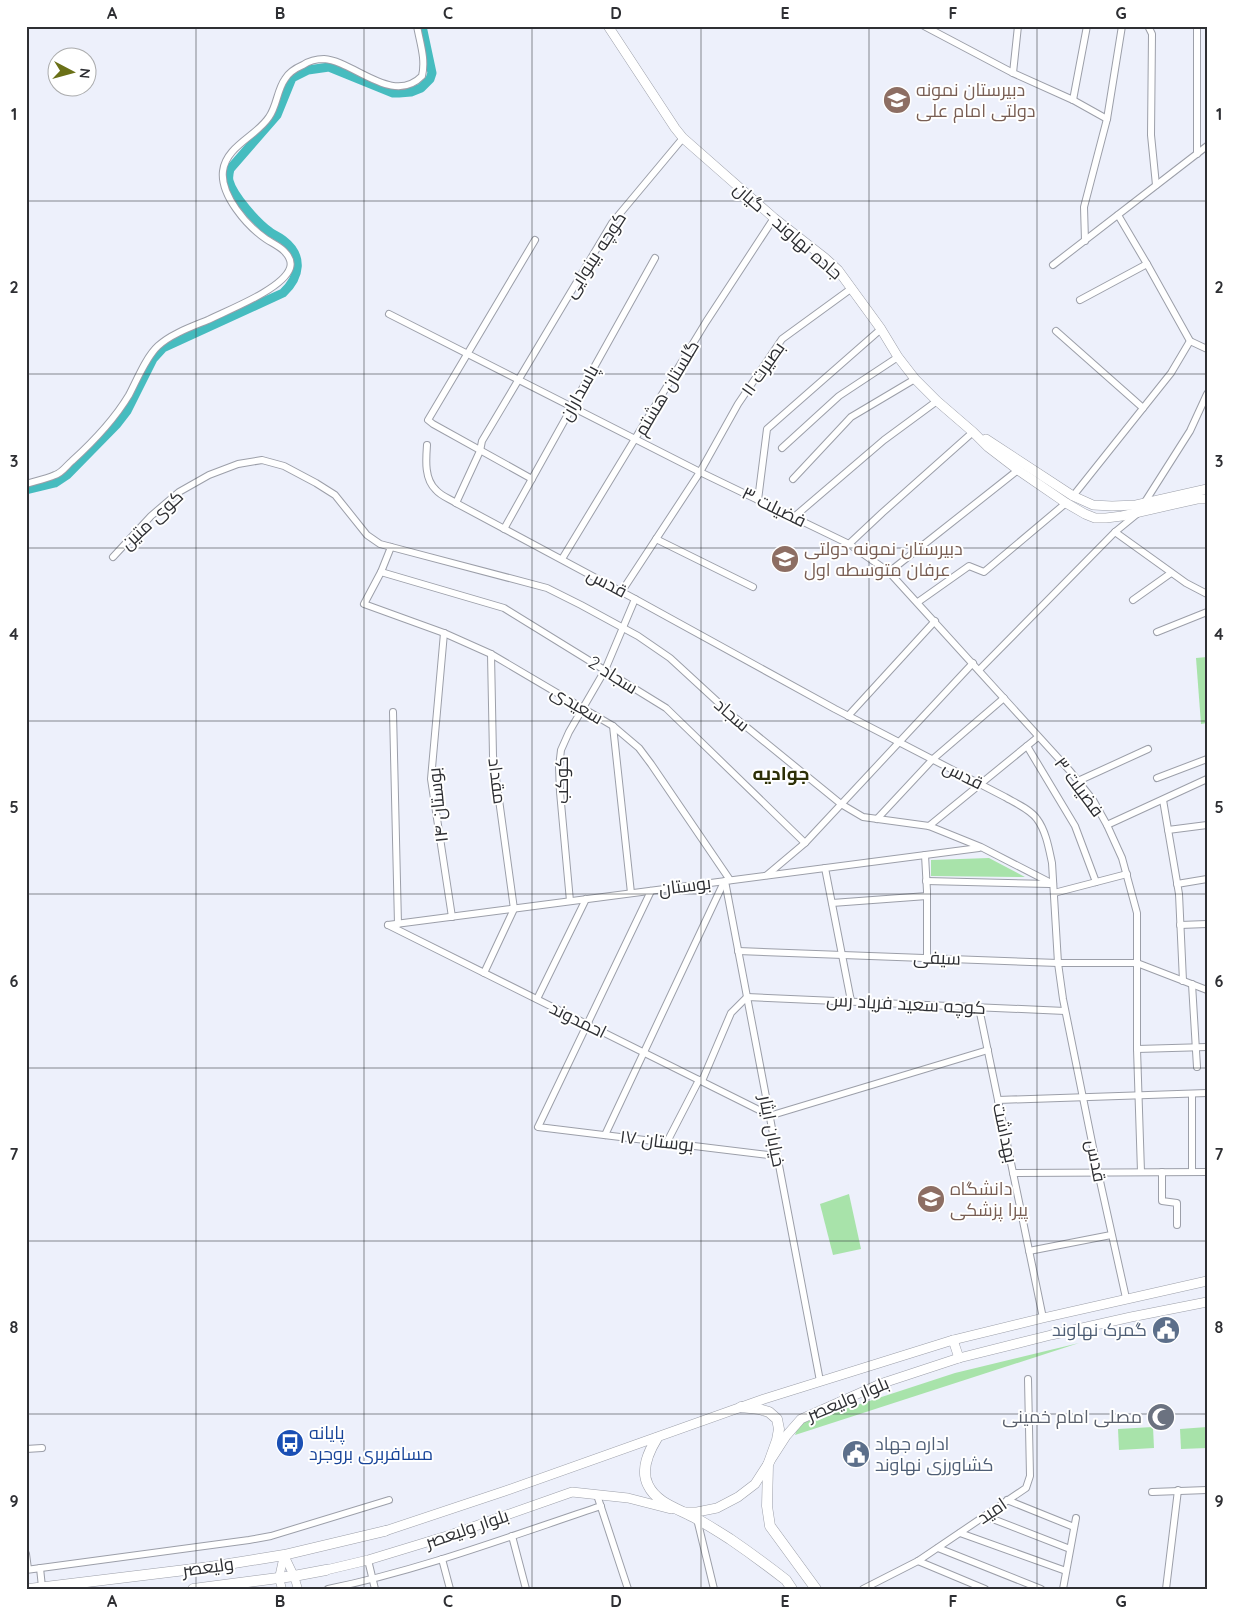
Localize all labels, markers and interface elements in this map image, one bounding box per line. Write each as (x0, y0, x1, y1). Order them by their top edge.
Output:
text: A (107, 3, 118, 23)
text: B (275, 3, 285, 23)
text: C (443, 3, 453, 23)
text: D (610, 3, 622, 23)
text: E (780, 3, 790, 23)
text: F (949, 3, 958, 23)
text: G (1115, 3, 1127, 23)
north arrow (48, 48, 98, 98)
text: N (75, 67, 94, 79)
place label: دبیرستان نمونه دولتی امام علی (916, 78, 1036, 123)
school or university icon: دبیرستان نمونه دولتی امام علی (882, 85, 912, 115)
text: 1 (11, 104, 17, 124)
text: 1 (1216, 104, 1222, 124)
street label: جاده نهاوند - گیان (729, 177, 848, 284)
street label: کوچه بینوایی (558, 207, 632, 303)
text: 2 (9, 277, 19, 297)
text: 2 (1214, 277, 1224, 297)
street label: گلستان هشتم (629, 336, 705, 440)
street label: بصیرت ۱۱ (736, 337, 790, 400)
street label: پاسداران (554, 360, 604, 426)
text: 3 (10, 451, 18, 471)
text: 3 (1215, 451, 1223, 471)
street label: فضیلت ۳ (738, 481, 810, 532)
street label: کوی متین (116, 485, 188, 554)
place label: دبیرستان نمونه دولتی عرفان متوسطه اول (804, 537, 963, 581)
school or university icon: دبیرستان نمونه دولتی عرفان متوسطه اول (770, 544, 800, 574)
street label: قدس (583, 562, 631, 603)
text: 4 (9, 624, 19, 644)
text: 4 (1214, 624, 1224, 644)
street label: سجاد 2 (584, 650, 643, 699)
street label: سعیدی (547, 680, 608, 729)
street label: سجاد (710, 693, 755, 736)
street label: فضیلت ۳ (1049, 752, 1109, 821)
street label: قدس (939, 755, 987, 794)
street label: کوکب (550, 756, 573, 804)
street label: مقداد (483, 757, 512, 805)
district label: جوادیه (753, 761, 809, 785)
street label: بوستان ۱۴ (422, 766, 453, 844)
text: 5 (9, 797, 19, 817)
text: 5 (1214, 797, 1224, 817)
street label: بوستان (657, 871, 712, 900)
street label: سیفی (913, 945, 961, 970)
text: 6 (10, 971, 19, 991)
text: 6 (1215, 971, 1224, 991)
street label: کوچه سعید فریاد رس (826, 988, 986, 1020)
street label: احمدوند (546, 996, 611, 1043)
street label: خیابان ایثار (754, 1092, 791, 1169)
street label: بهداشت (988, 1101, 1023, 1165)
street label: بوستان ۱۷ (619, 1125, 695, 1156)
street label: قدس (1081, 1138, 1112, 1184)
text: 7 (10, 1144, 19, 1164)
text: 7 (1215, 1144, 1224, 1164)
place label: دانشگاه پیرا پزشکی (950, 1177, 1028, 1222)
school or university icon: دانشگاه پیرا پزشکی (916, 1184, 946, 1214)
public building icon: گمرک نهاوند (1151, 1315, 1181, 1345)
text: 8 (10, 1317, 19, 1337)
text: 8 (1215, 1317, 1224, 1337)
place label: گمرک نهاوند (1052, 1318, 1147, 1341)
street label: بلوار ولیعصر (802, 1371, 892, 1426)
mosque icon: مصلی امام خمینی (1146, 1402, 1176, 1432)
place label: مصلی امام خمینی (1002, 1405, 1142, 1429)
place label: پایانه مسافربری بروجرد (309, 1421, 433, 1465)
bus stop icon: پایانه مسافربری بروجرد (275, 1428, 305, 1458)
place label: اداره جهاد کشاورزی نهاوند (875, 1432, 994, 1476)
public building icon: اداره جهاد کشاورزی نهاوند (841, 1439, 871, 1469)
text: 9 (9, 1491, 19, 1511)
text: 9 (1214, 1491, 1224, 1511)
street label: امید (972, 1492, 1011, 1529)
street label: بلوار ولیعصر (421, 1504, 512, 1554)
street label: ولیعصر (180, 1552, 235, 1582)
text: A (107, 1591, 118, 1611)
text: B (275, 1591, 285, 1611)
text: C (443, 1591, 453, 1611)
text: D (610, 1591, 622, 1611)
text: E (780, 1591, 790, 1611)
text: F (949, 1591, 958, 1611)
text: G (1115, 1591, 1127, 1611)

